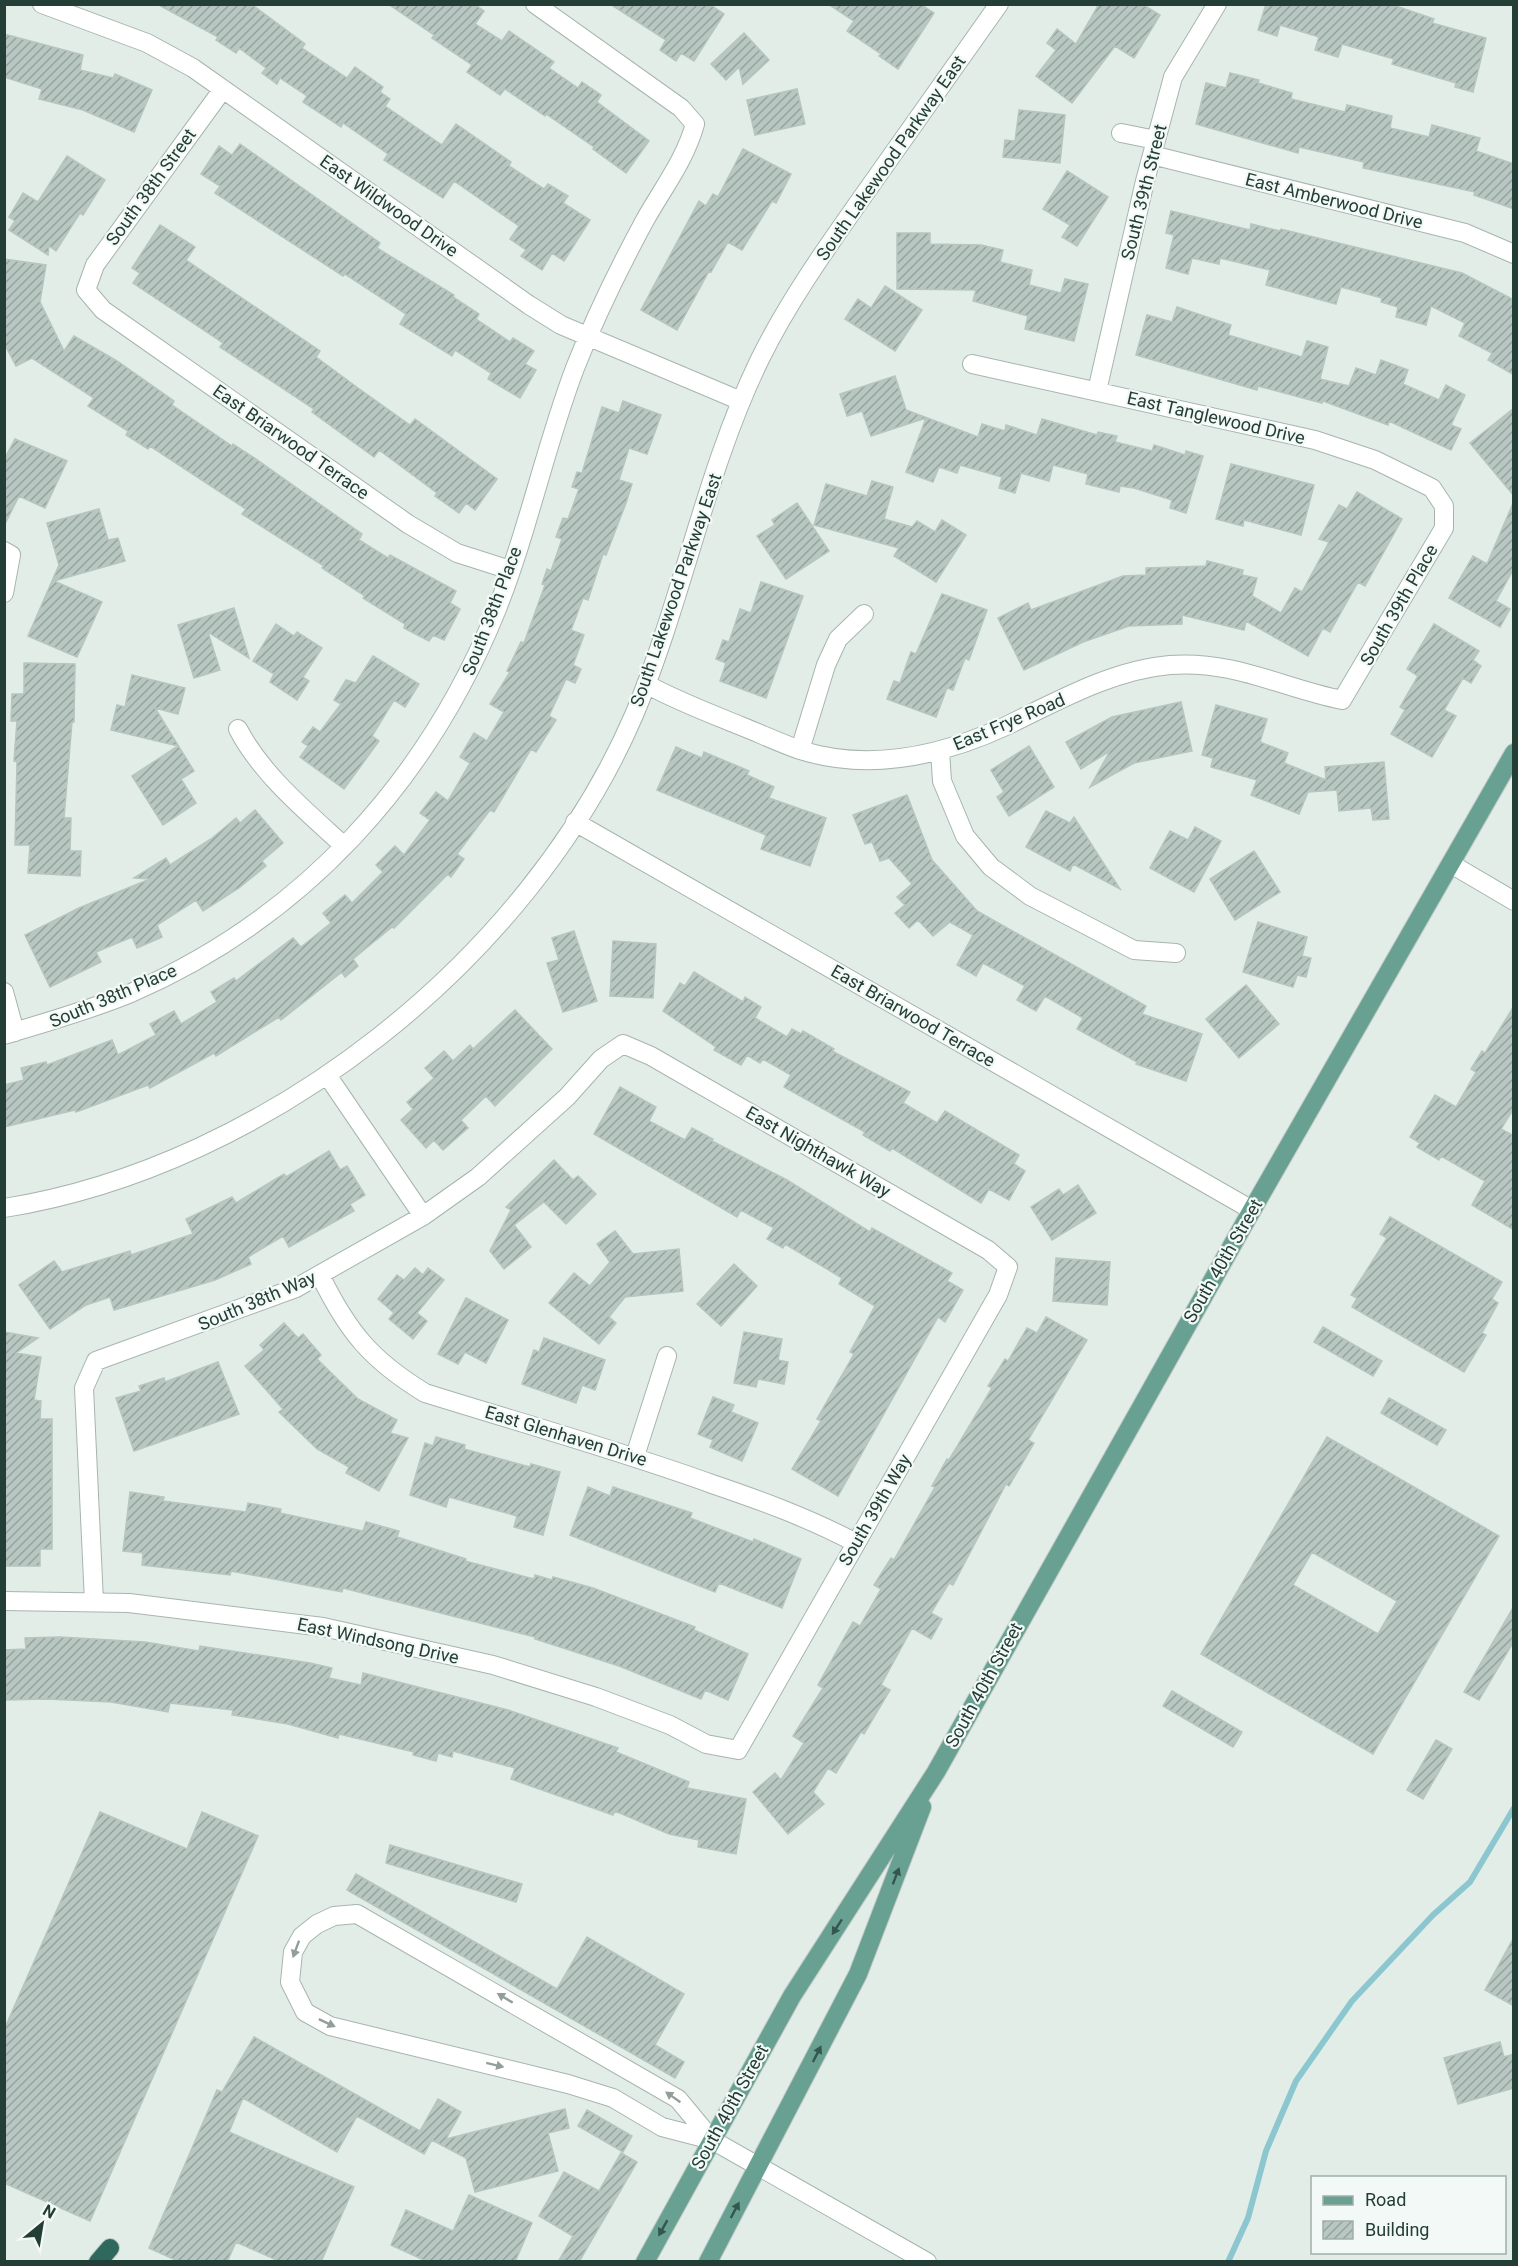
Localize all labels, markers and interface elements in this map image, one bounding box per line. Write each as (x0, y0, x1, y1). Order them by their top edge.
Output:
street label: South Lakewood Parkway East (812, 51, 970, 264)
street label: South 39th Street (1116, 122, 1171, 262)
street label: South 38th Street (101, 124, 200, 249)
street label: East Wildwood Drive (316, 150, 462, 261)
street label: East Amberwood Drive (1243, 168, 1425, 233)
street label: East Briarwood Terrace (209, 380, 373, 503)
street label: East Tanglewood Drive (1125, 387, 1307, 448)
street label: South Lakewood Parkway East (626, 470, 725, 709)
street label: South 39th Place (1355, 541, 1442, 669)
street label: South 38th Place (457, 544, 526, 678)
street label: East Frye Road (950, 689, 1068, 755)
street label: South 38th Place (46, 959, 180, 1032)
street label: East Briarwood Terrace (828, 960, 999, 1071)
street label: East Nighthawk Way (742, 1102, 895, 1202)
street label: South 40th Street (1179, 1195, 1266, 1326)
street label: South 38th Way (195, 1266, 319, 1335)
street label: East Glenhaven Drive (483, 1401, 650, 1470)
street label: South 39th Way (834, 1450, 915, 1569)
street label: East Windsong Drive (295, 1613, 461, 1668)
street label: South 40th Street (941, 1619, 1027, 1751)
one-way arrow (891, 1866, 901, 1884)
one-way arrow (831, 1919, 842, 1935)
one-way arrow (291, 1940, 301, 1958)
one-way arrow (497, 1993, 513, 2004)
one-way arrow (318, 2018, 336, 2028)
street label: South 40th Street (687, 2041, 773, 2173)
one-way arrow (813, 2045, 822, 2062)
one-way arrow (486, 2061, 504, 2071)
one-way arrow (665, 2091, 681, 2103)
legend (1311, 2176, 1506, 2254)
text: Road (1365, 2189, 1406, 2210)
north arrow (12, 2194, 72, 2254)
text: N (40, 2200, 59, 2222)
one-way arrow (730, 2201, 740, 2218)
text: Building (1365, 2219, 1429, 2240)
one-way arrow (658, 2220, 668, 2237)

